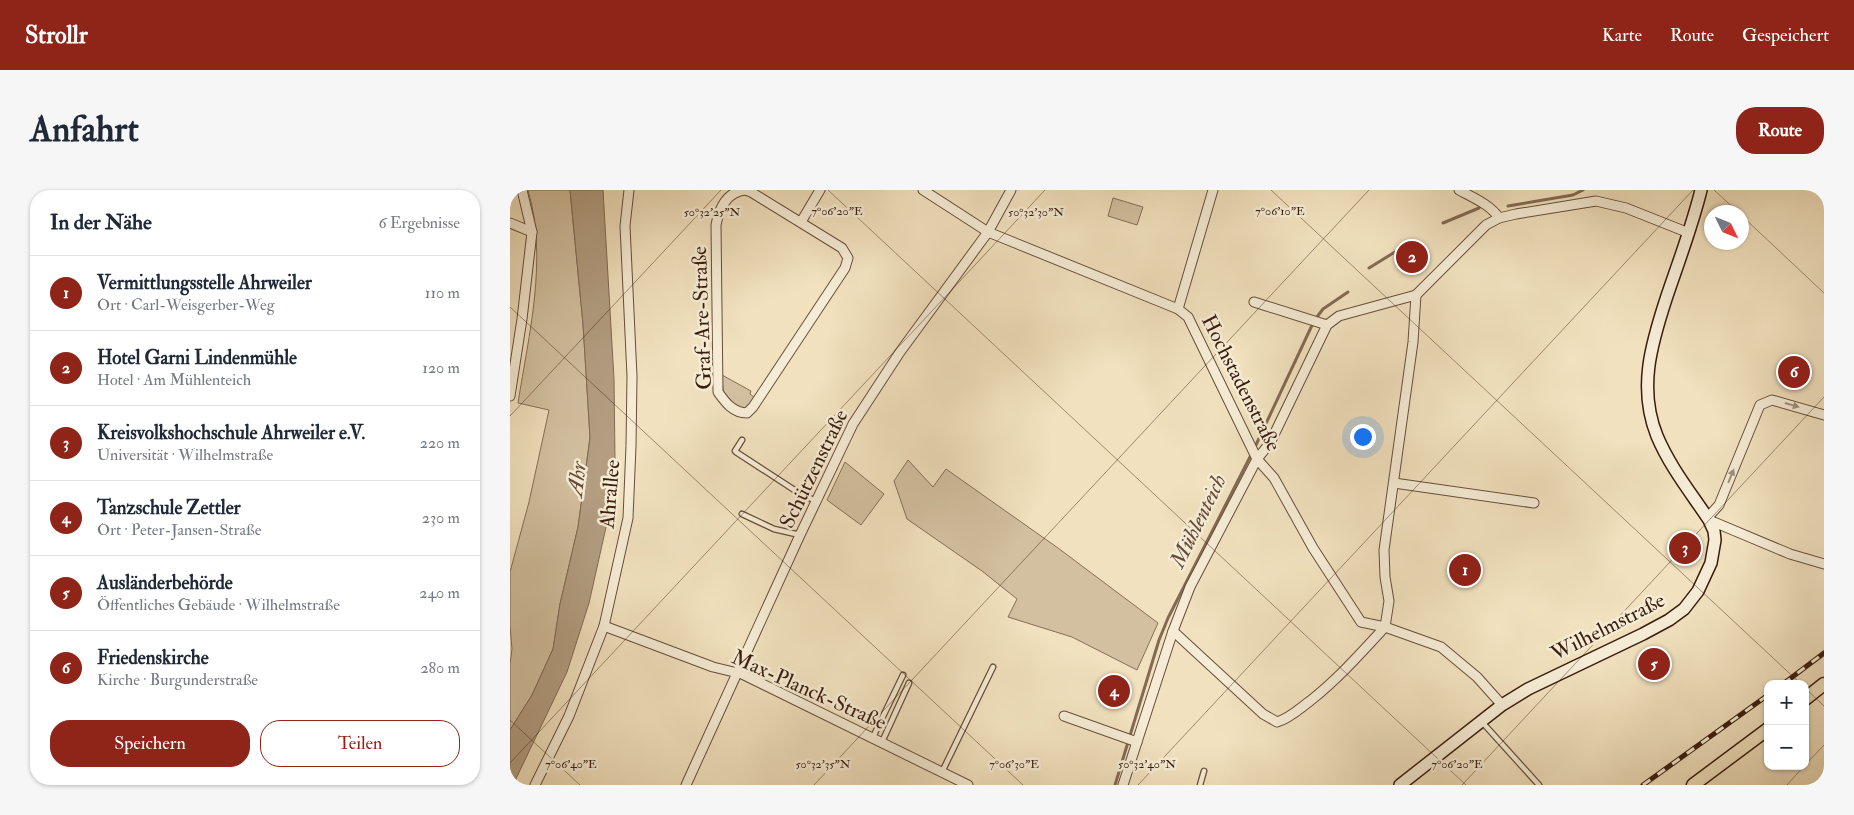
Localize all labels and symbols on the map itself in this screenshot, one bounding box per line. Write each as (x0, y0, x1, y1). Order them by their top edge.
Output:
text: 7°06'20"E (811, 204, 863, 219)
text: 7°06'10"E (1255, 204, 1305, 219)
text: 50°32'25"N (684, 205, 741, 220)
text: 50°32'30"N (1008, 205, 1064, 220)
north arrow (1704, 205, 1749, 250)
pin: 2 (1396, 238, 1428, 276)
street label: Graf-Are-Straße (686, 246, 718, 390)
street label: Hochstadenstraße (1195, 310, 1287, 456)
pin: 6 (1778, 353, 1810, 391)
one-way arrow (1784, 402, 1799, 410)
street label: Schützenstraße (774, 405, 854, 533)
your location (1350, 424, 1376, 450)
water label: Ahr (561, 458, 593, 500)
street label: Ahrallee (593, 458, 626, 531)
one-way arrow (1728, 469, 1736, 483)
water label: Mühlenteich (1163, 470, 1233, 574)
pin: 3 (1669, 529, 1701, 567)
pin: 1 (1449, 551, 1481, 589)
street label: Wilhelmstraße (1546, 587, 1670, 668)
street label: Max-Planck-Straße (727, 644, 891, 736)
pin: 5 (1638, 645, 1670, 683)
pin: 4 (1098, 672, 1130, 710)
text: 7°06'40"E (545, 757, 597, 772)
text: 50°32'35"N (795, 757, 851, 772)
text: 7°06'30"E (989, 757, 1039, 772)
text: 50°32'40"N (1118, 757, 1176, 772)
text: 7°06'20"E (1431, 757, 1483, 772)

